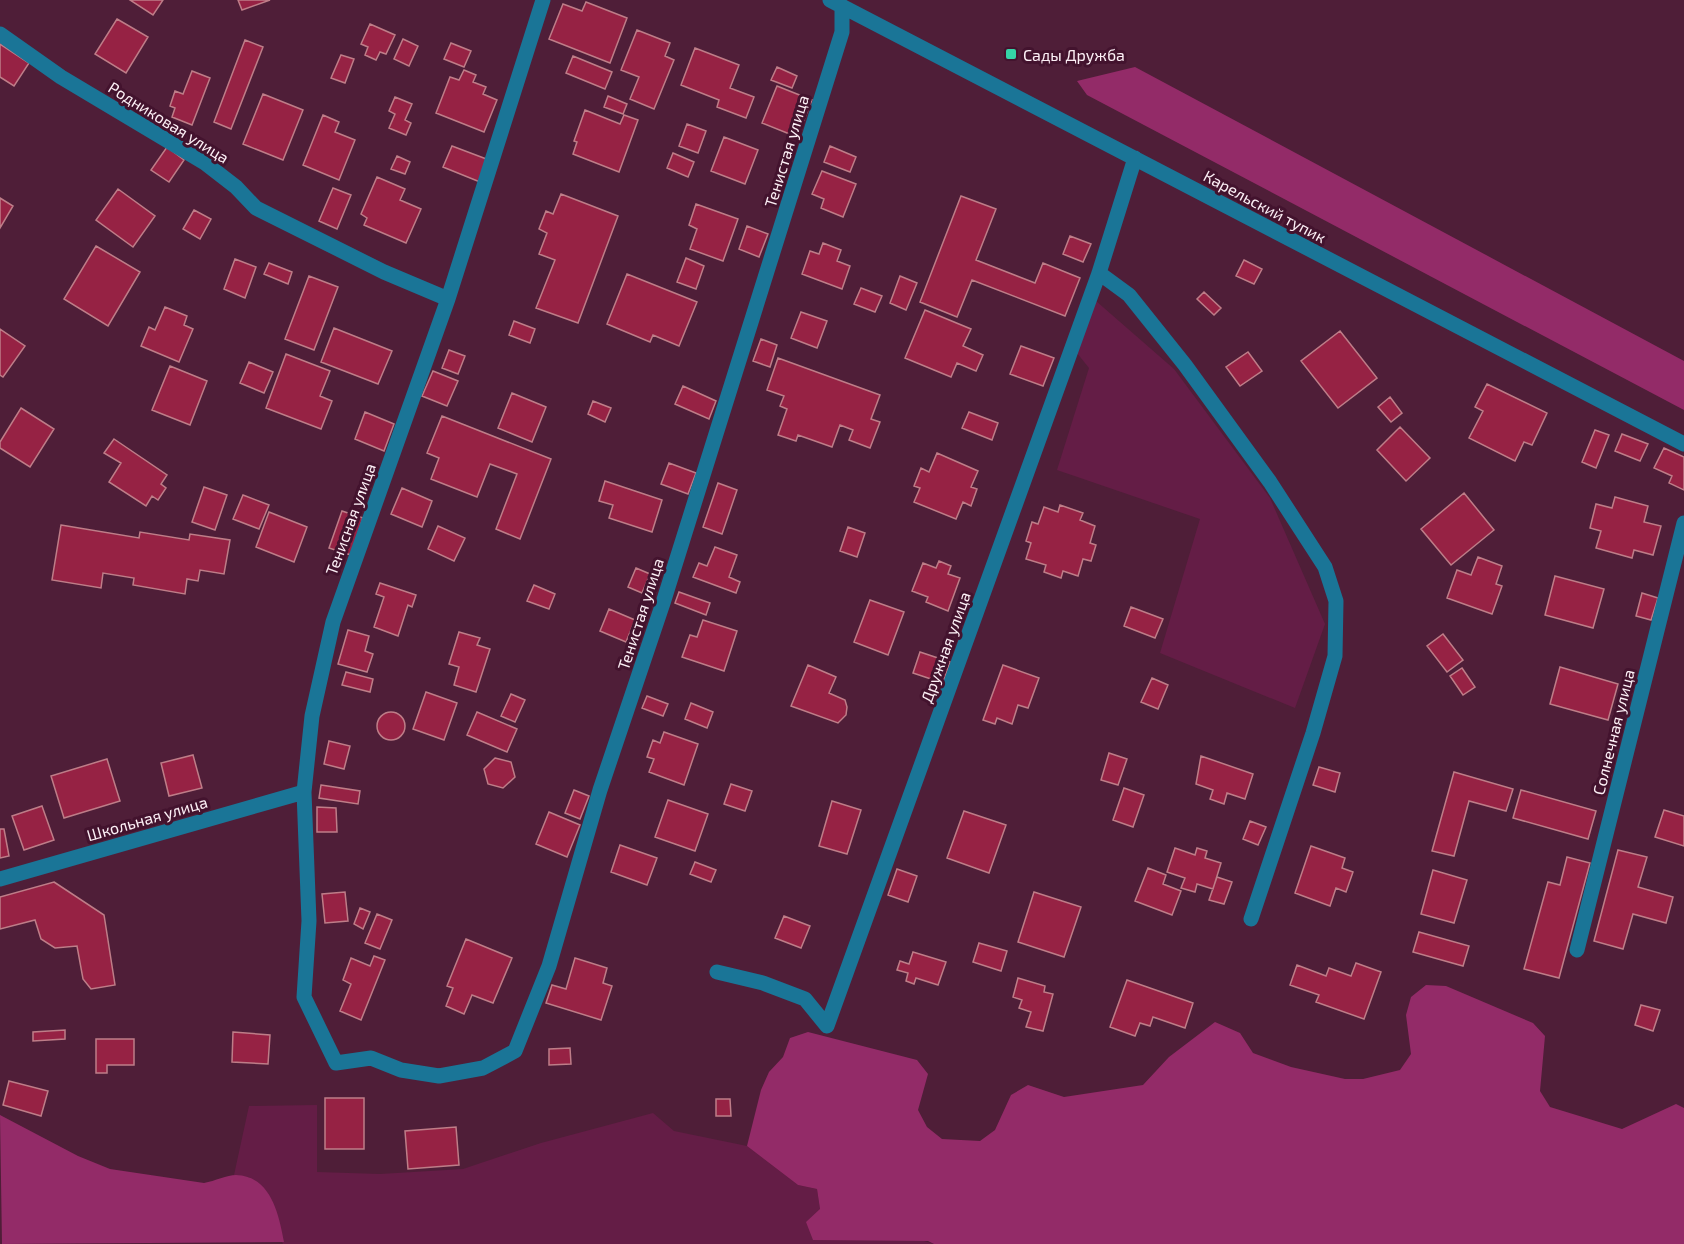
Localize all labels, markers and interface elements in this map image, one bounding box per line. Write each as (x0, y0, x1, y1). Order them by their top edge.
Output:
place label: Сады Дружба (1023, 45, 1125, 65)
marker: Сады Дружба (1004, 47, 1018, 61)
street label: Родниковая улица (105, 77, 233, 168)
street label: Тенистая улица (760, 93, 813, 210)
street label: Карельский тупик (1200, 166, 1330, 247)
street label: Тенисная улица (321, 460, 380, 578)
street label: Тенистая улица (613, 556, 668, 673)
street label: Дружная улица (916, 589, 975, 705)
street label: Солнечная улица (1588, 667, 1639, 797)
street label: Школьная улица (84, 792, 210, 845)

